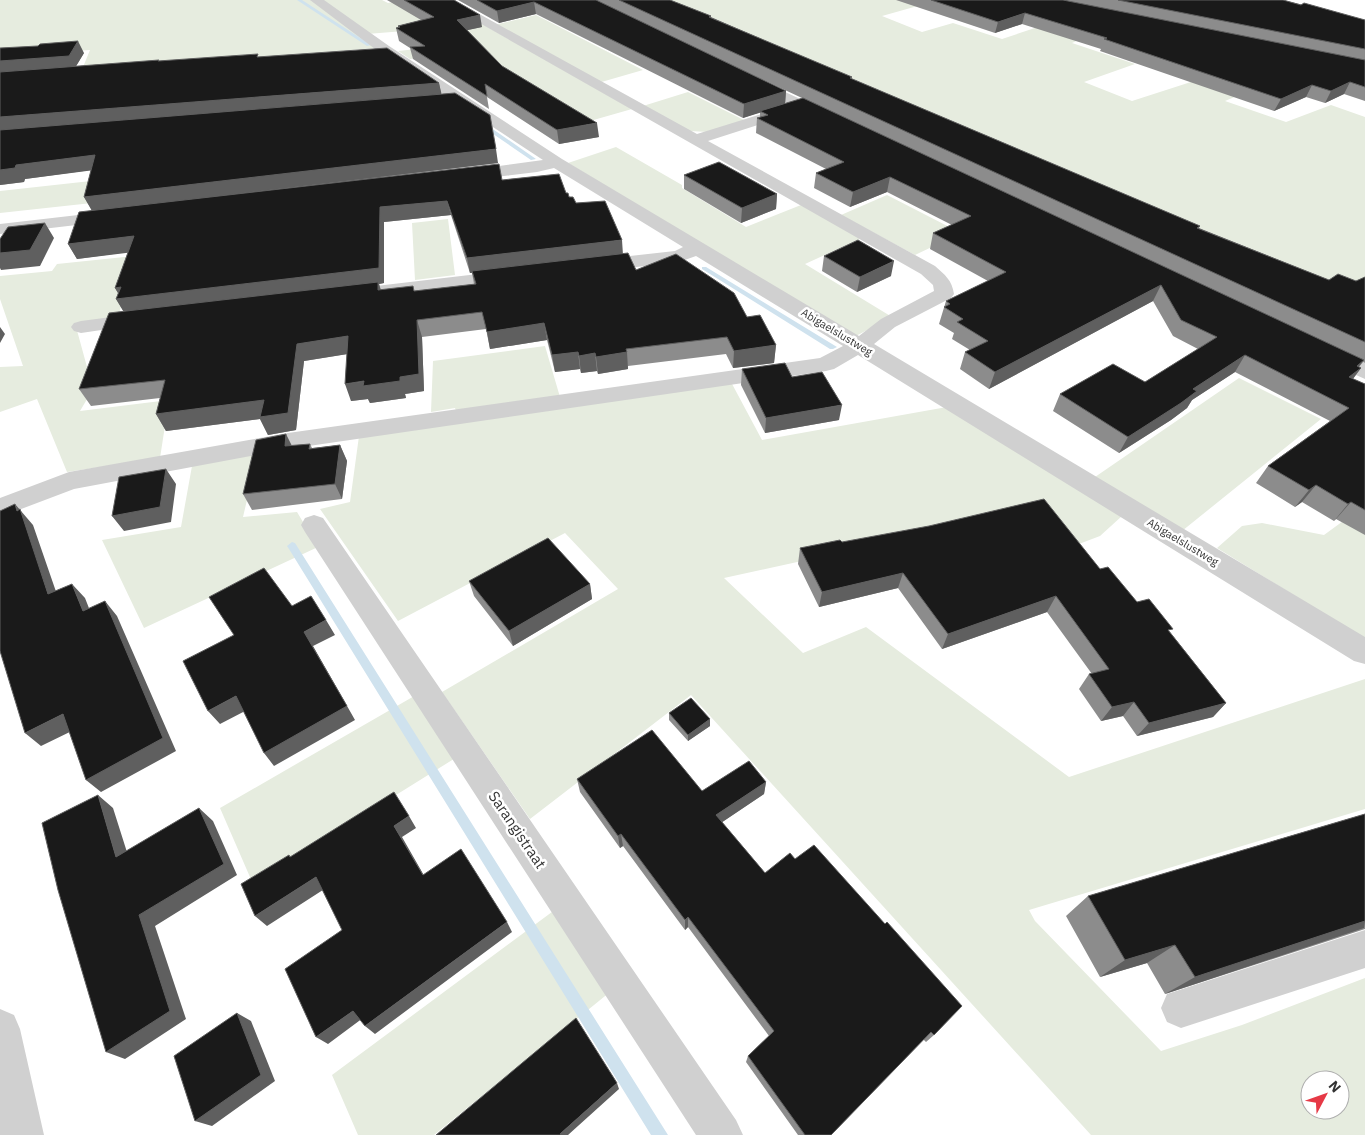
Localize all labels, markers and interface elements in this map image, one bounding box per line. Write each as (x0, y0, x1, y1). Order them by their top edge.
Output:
street label: Abigaelslustweg (799, 305, 875, 359)
street label: Abigaelslustweg (1145, 515, 1221, 569)
street label: Sarangistraat (484, 787, 550, 872)
north arrow (1300, 1070, 1350, 1120)
text: N (1325, 1077, 1345, 1096)

